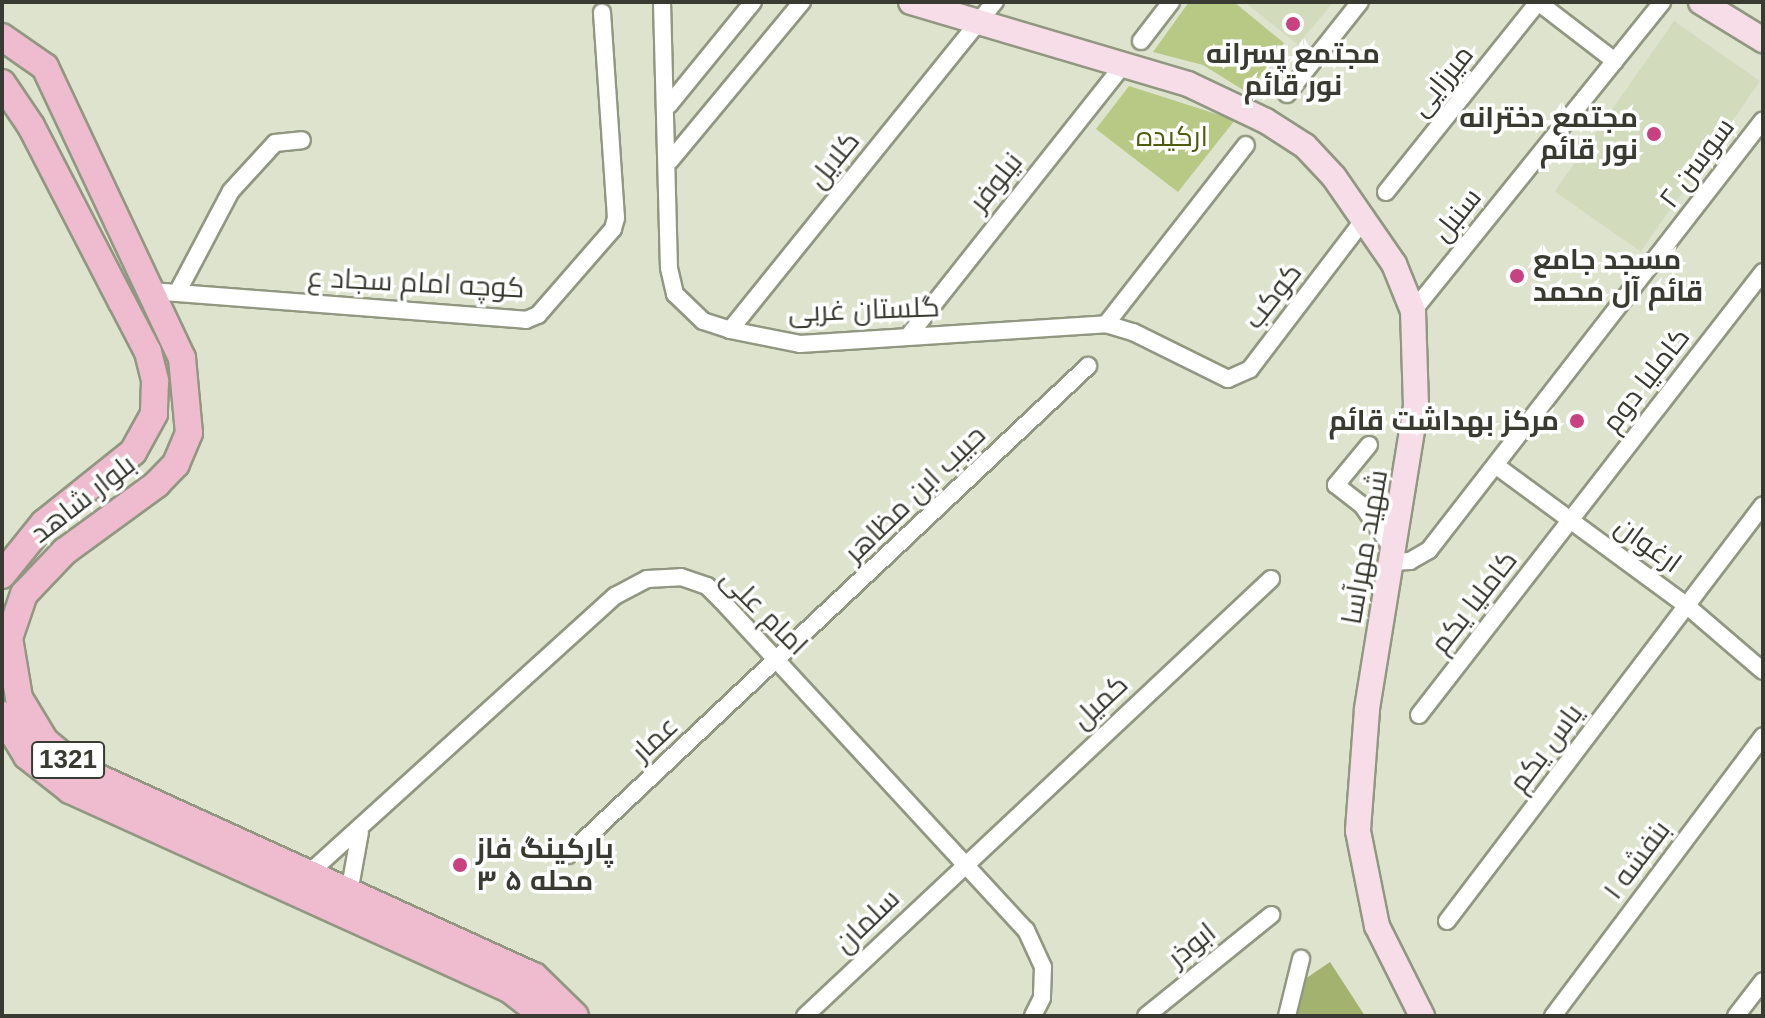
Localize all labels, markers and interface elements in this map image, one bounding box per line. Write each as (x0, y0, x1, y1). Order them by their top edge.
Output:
marker: مجتمع پسرانه نور قائم (1284, 15, 1302, 33)
place label: مجتمع پسرانه نور قائم (1206, 37, 1380, 103)
street label: میرزایی (1403, 39, 1481, 123)
place label: مجتمع دخترانه نور قائم (1459, 101, 1638, 167)
street label: سوسن ۲ (1652, 111, 1742, 215)
park label: ارکیده (1136, 120, 1208, 154)
street label: کلایل (801, 125, 867, 195)
marker: مجتمع دخترانه نور قائم (1645, 125, 1663, 143)
street label: نیلوفر (962, 146, 1030, 218)
street label: سنبل (1425, 181, 1489, 249)
place label: مسجد جامع قائم آل محمد (1533, 243, 1703, 309)
street label: کوکب (1237, 256, 1309, 336)
street label: کوچه امام سجاد ع (307, 261, 525, 305)
marker: مسجد جامع قائم آل محمد (1508, 267, 1526, 285)
street label: گلستان غربی (788, 291, 940, 329)
street label: کاملیا دوم (1595, 321, 1697, 439)
place label: مرکز بهداشت قائم (1328, 404, 1559, 438)
marker: مرکز بهداشت قائم (1566, 410, 1588, 432)
street label: حبیب ابن مظاهر (838, 418, 992, 570)
street label: بلوار شاهد (24, 448, 142, 550)
street label: شهید مهرآسا (1335, 467, 1395, 627)
street label: ارغوان (1608, 510, 1688, 580)
street label: کاملیا یکم (1424, 544, 1524, 660)
street label: امام علی (714, 562, 814, 662)
street label: کمیل (1065, 668, 1135, 736)
street label: یاس یکم (1502, 697, 1590, 799)
street label: عمار (625, 709, 685, 769)
road number: 1321 (30, 738, 106, 782)
street label: بنفشه ۱ (1596, 814, 1678, 906)
place label: پارکینگ فاز ۳ محله ۵ (476, 832, 614, 898)
marker: پارکینگ فاز ۳ محله ۵ (451, 856, 469, 874)
street label: سلمان (827, 882, 907, 960)
street label: ابوذر (1161, 916, 1223, 974)

